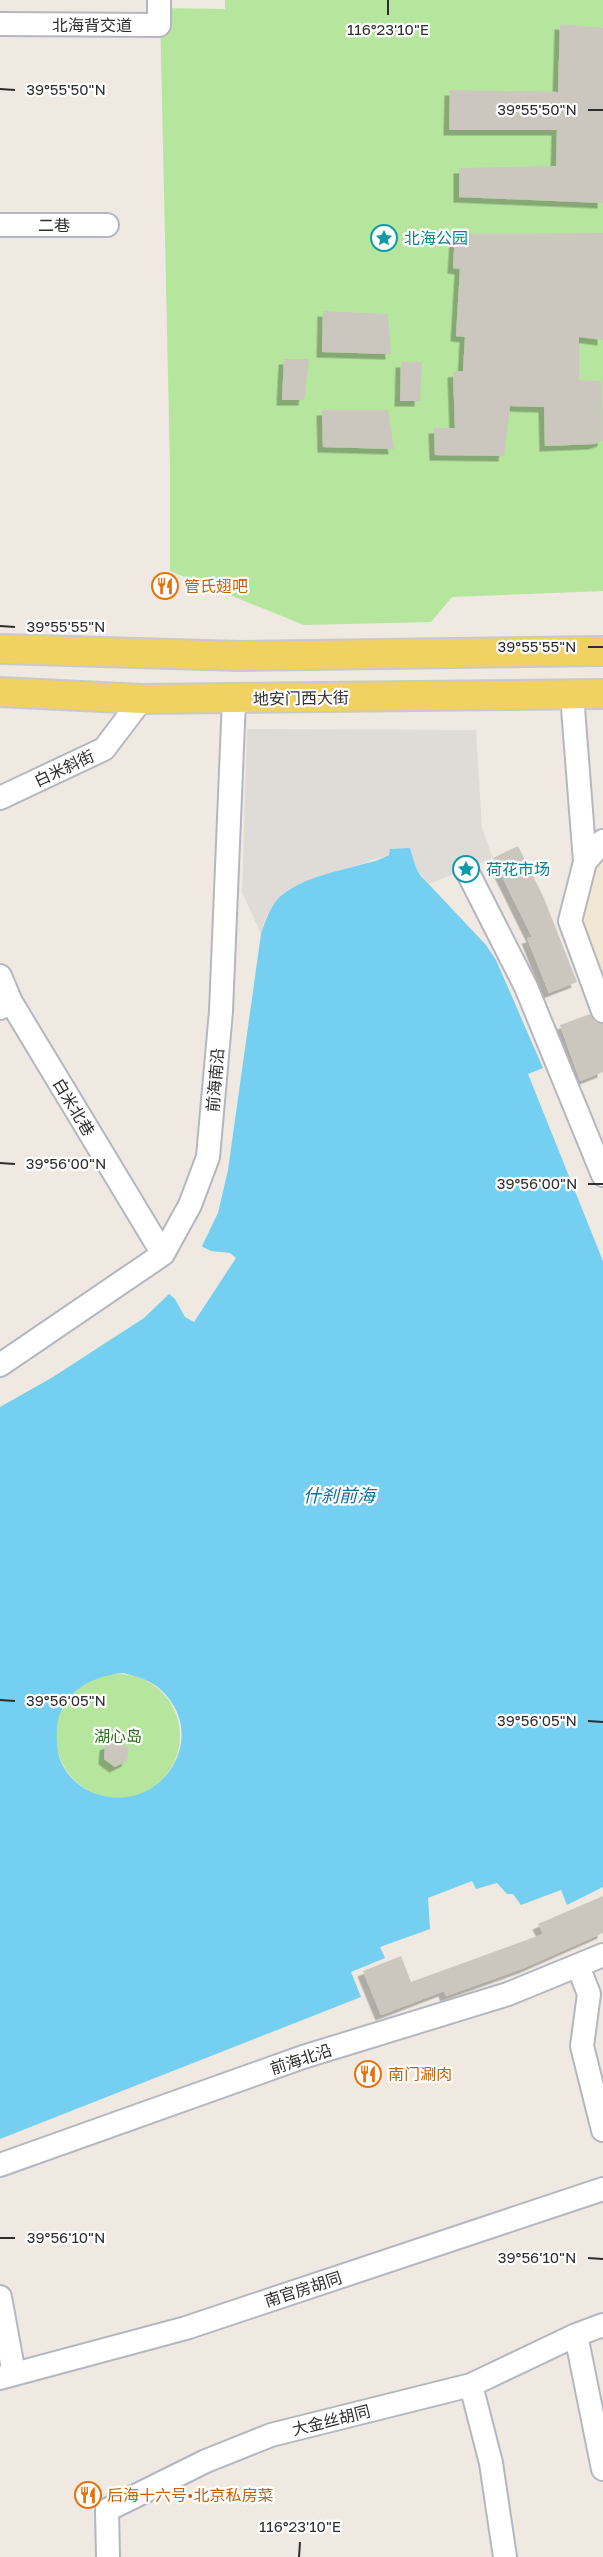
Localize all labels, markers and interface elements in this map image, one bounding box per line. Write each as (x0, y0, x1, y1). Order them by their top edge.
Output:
street label: 北海背交道 (52, 15, 132, 35)
text: 116°23'10"E (347, 20, 429, 38)
text: 39°55'50"N (26, 80, 106, 98)
text: 39°55'50"N (497, 100, 577, 118)
street label: 二巷 (38, 215, 70, 235)
place icon: 北海公园 (369, 223, 399, 253)
place label: 北海公园 (404, 228, 468, 248)
restaurant icon: 管氏翅吧 (150, 571, 180, 601)
place label: 管氏翅吧 (184, 576, 248, 596)
text: 39°55'55"N (26, 617, 106, 635)
text: 39°55'55"N (497, 637, 577, 655)
street label: 地安门西大街 (253, 687, 349, 709)
street label: 白米斜街 (31, 745, 97, 791)
place icon: 荷花市场 (451, 854, 481, 884)
place label: 荷花市场 (486, 859, 550, 879)
street label: 前海南沿 (202, 1047, 228, 1113)
street label: 白米北巷 (49, 1074, 99, 1140)
text: 39°56'00"N (26, 1154, 106, 1172)
text: 39°56'00"N (497, 1174, 577, 1192)
water label: 什刹前海 (303, 1484, 378, 1506)
text: 39°56'05"N (26, 1691, 106, 1709)
text: 39°56'05"N (497, 1711, 577, 1729)
park label: 湖心岛 (94, 1726, 142, 1746)
street label: 前海北沿 (267, 2040, 335, 2078)
restaurant icon: 南门涮肉 (353, 2059, 383, 2089)
place label: 南门涮肉 (388, 2064, 452, 2084)
text: 39°56'10"N (27, 2228, 105, 2246)
text: 39°56'10"N (498, 2248, 576, 2266)
street label: 南官房胡同 (262, 2267, 344, 2311)
street label: 大金丝胡同 (290, 2401, 372, 2439)
restaurant icon: 后海十六号•北京私房菜 (73, 2480, 103, 2510)
place label: 后海十六号•北京私房菜 (107, 2485, 273, 2505)
text: 116°23'10"E (259, 2517, 341, 2535)

